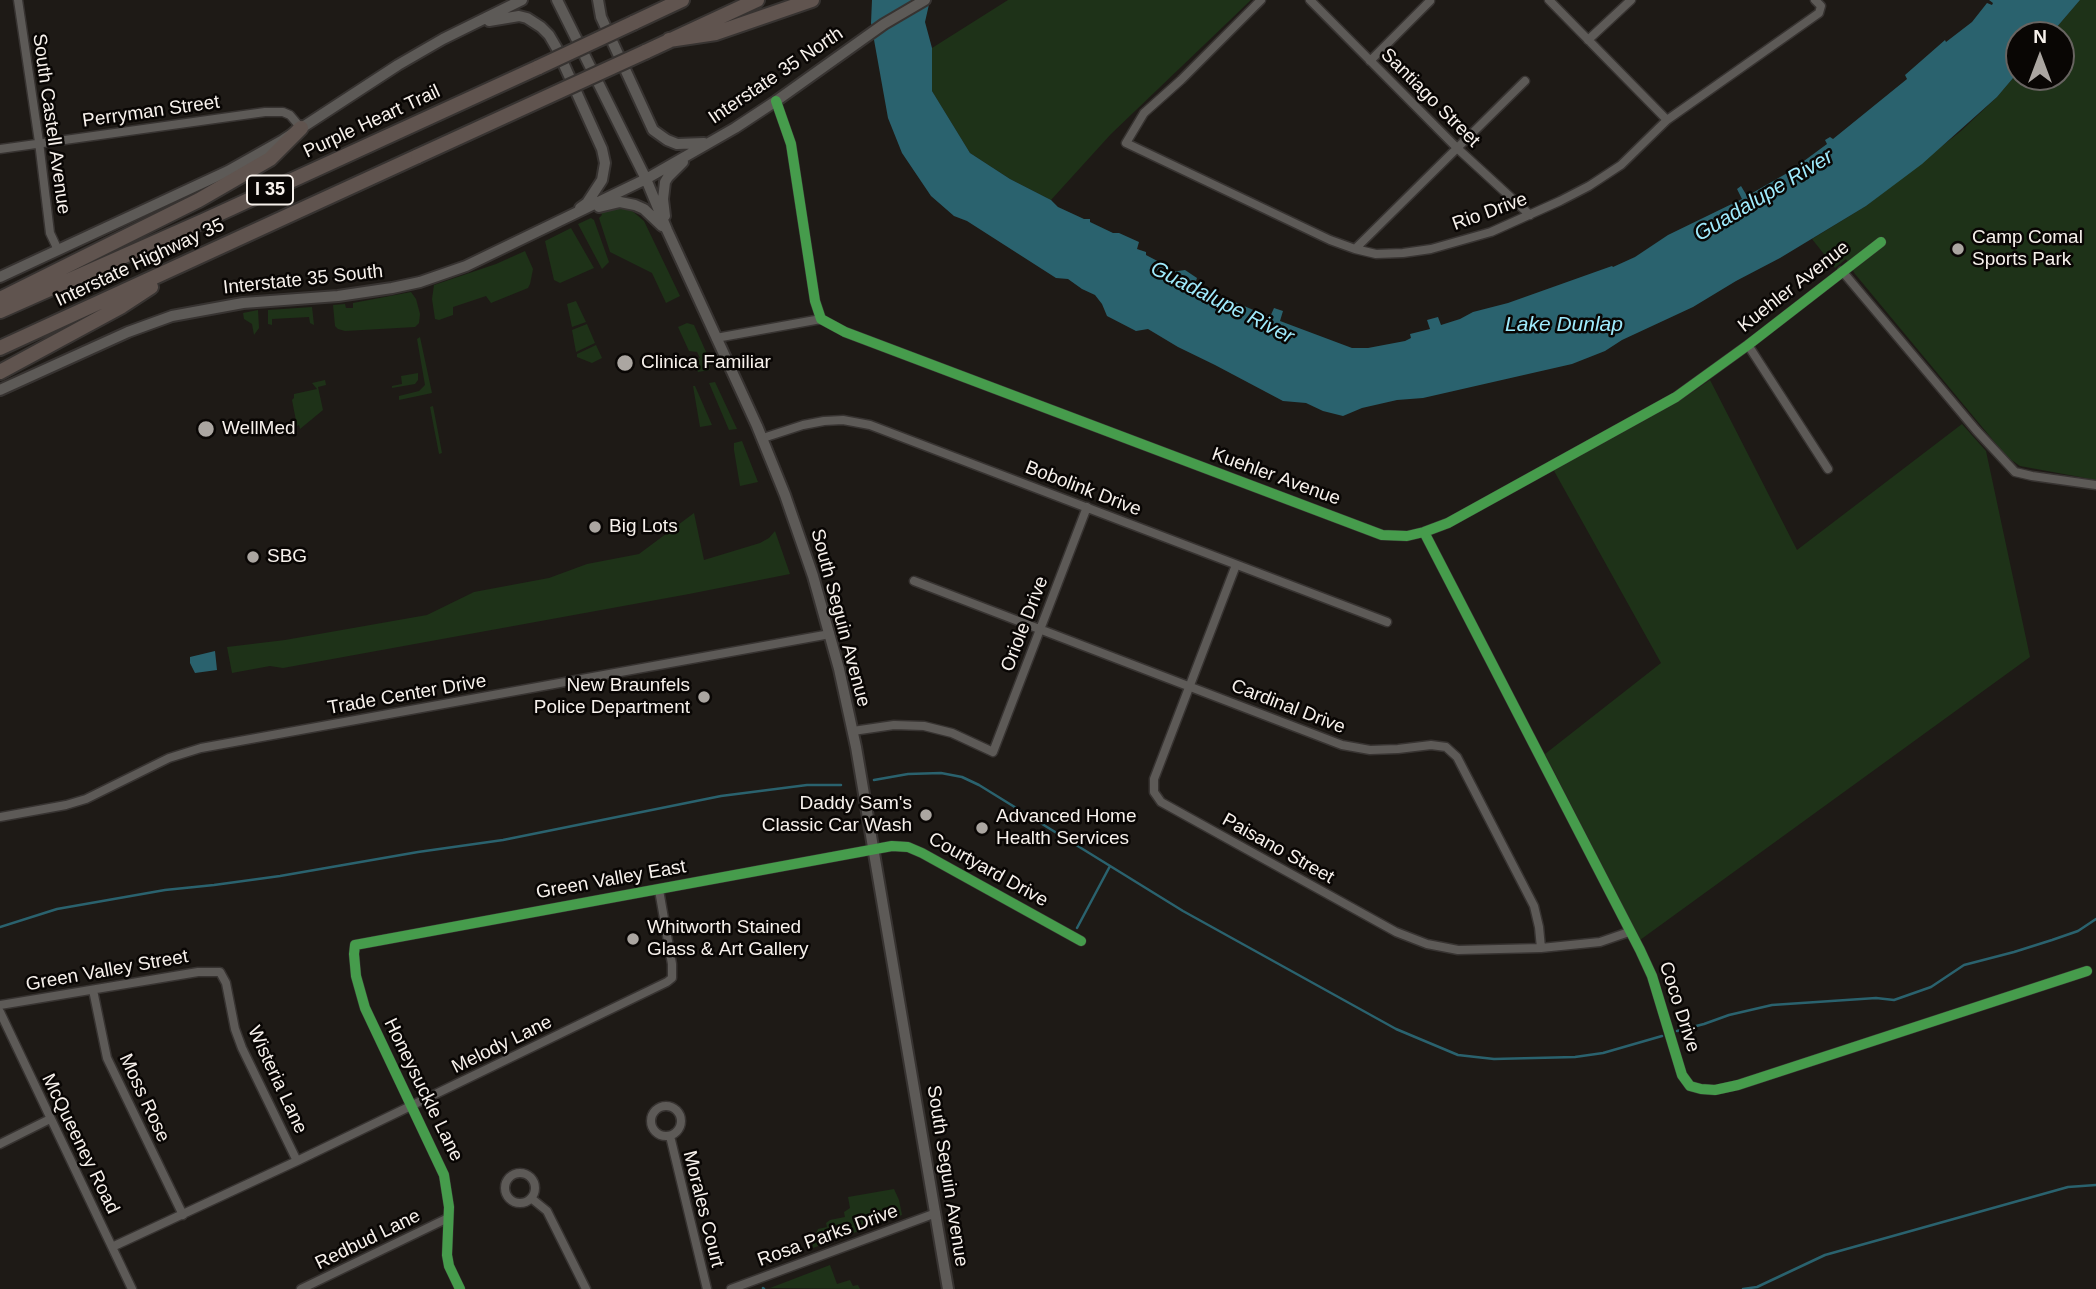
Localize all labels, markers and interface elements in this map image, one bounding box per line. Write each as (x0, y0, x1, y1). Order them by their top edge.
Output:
north arrow (2005, 21, 2075, 91)
street label: Interstate 35 North (704, 23, 848, 129)
text: N (2033, 26, 2047, 47)
street label: South Castell Avenue (27, 32, 75, 216)
street label: Santiago Street (1376, 44, 1484, 152)
street label: Purple Heart Trail (300, 80, 444, 164)
street label: Perryman Street (81, 91, 221, 133)
water label: Guadalupe River (1690, 145, 1838, 247)
road number: I 35 (247, 176, 293, 204)
street label: Rio Drive (1449, 188, 1531, 236)
street label: Interstate Highway 35 (52, 214, 228, 312)
place label: Camp Comal Sports Park (1972, 227, 2083, 271)
street label: Kuehler Avenue (1734, 237, 1854, 337)
marker: Camp Comal Sports Park (1950, 241, 1966, 257)
water label: Guadalupe River (1146, 256, 1298, 350)
street label: Interstate 35 South (222, 260, 384, 300)
water label: Lake Dunlap (1505, 312, 1623, 338)
place label: Clinica Familiar (641, 352, 771, 374)
marker: Clinica Familiar (615, 353, 635, 373)
place label: WellMed (222, 418, 296, 440)
marker: WellMed (196, 419, 216, 439)
street label: Kuehler Avenue (1209, 443, 1343, 511)
street label: Bobolink Drive (1022, 456, 1144, 522)
place label: Big Lots (609, 516, 678, 538)
marker: Big Lots (587, 519, 603, 535)
street label: South Seguin Avenue (805, 526, 875, 710)
place label: SBG (267, 546, 307, 568)
marker: SBG (245, 549, 261, 565)
street label: Oriole Drive (996, 573, 1054, 675)
street label: Trade Center Drive (326, 670, 488, 720)
place label: New Braunfels Police Department (534, 675, 690, 719)
street label: Cardinal Drive (1228, 675, 1348, 739)
marker: New Braunfels Police Department (696, 689, 712, 705)
place label: Daddy Sam's Classic Car Wash (762, 793, 912, 837)
place label: Advanced Home Health Services (996, 806, 1136, 850)
marker: Daddy Sam's Classic Car Wash (918, 807, 934, 823)
street label: Paisano Street (1218, 809, 1338, 889)
marker: Advanced Home Health Services (974, 820, 990, 836)
street label: Courtyard Drive (924, 828, 1052, 912)
street label: Green Valley East (534, 856, 688, 904)
place label: Whitworth Stained Glass & Art Gallery (647, 917, 809, 961)
marker: Whitworth Stained Glass & Art Gallery (625, 931, 641, 947)
street label: Green Valley Street (24, 945, 190, 997)
street label: Coco Drive (1654, 959, 1704, 1055)
street label: Melody Lane (448, 1011, 556, 1079)
street label: Honeysuckle Lane (378, 1015, 468, 1165)
street label: Wisteria Lane (242, 1023, 312, 1137)
street label: Moss Rose (114, 1050, 174, 1146)
street label: McQueeney Road (36, 1070, 124, 1218)
street label: South Seguin Avenue (921, 1084, 973, 1268)
street label: Morales Court (678, 1148, 728, 1270)
street label: Rosa Parks Drive (755, 1200, 901, 1272)
street label: Redbud Lane (312, 1205, 424, 1275)

